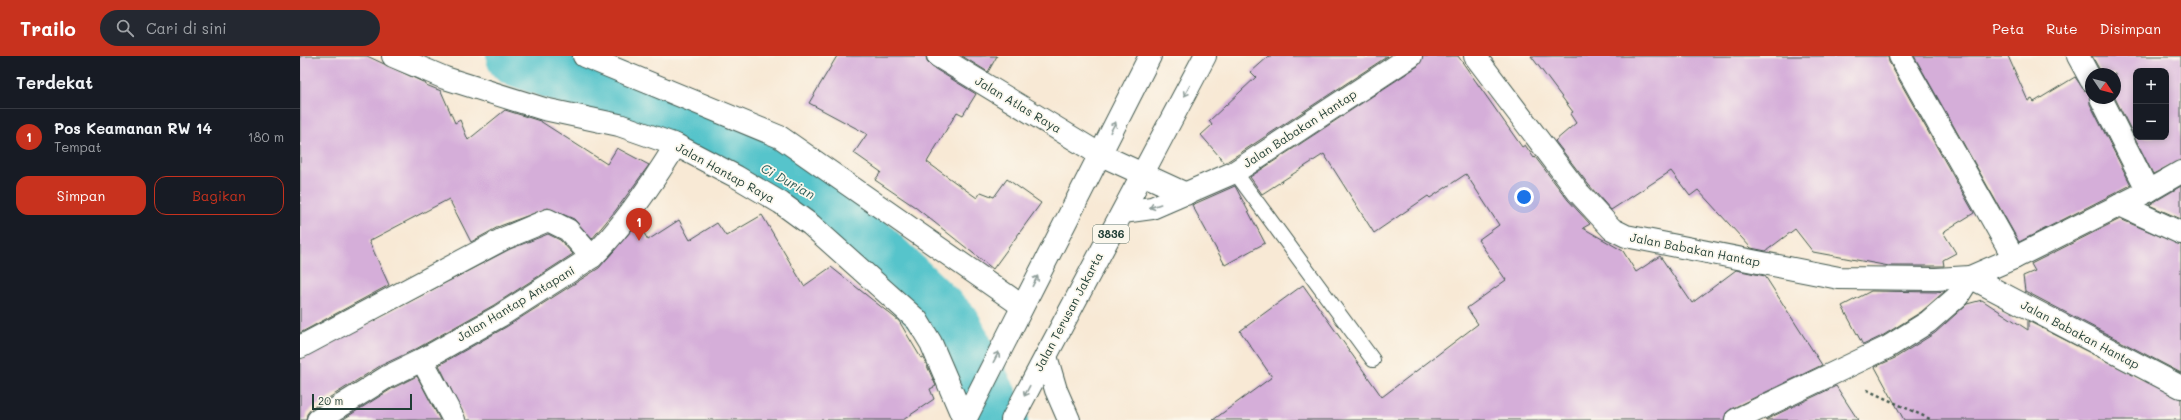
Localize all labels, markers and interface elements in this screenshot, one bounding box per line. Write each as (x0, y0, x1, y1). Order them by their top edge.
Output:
search box (100, 10, 380, 46)
text: Trailo (20, 16, 76, 41)
icon: search (114, 17, 136, 39)
text: Cari di sini (146, 18, 227, 38)
text: Peta (1992, 19, 2024, 38)
text: Rute (2046, 19, 2078, 38)
text: Disimpan (2100, 19, 2161, 38)
north arrow (2085, 68, 2121, 104)
map controls (2133, 68, 2169, 140)
button: + (2133, 68, 2169, 104)
text: Terdekat (16, 71, 93, 93)
street label: Jalan Atlas Raya (973, 72, 1065, 136)
one-way arrow (1183, 84, 1190, 96)
street label: Jalan Babakan Hantap (1240, 85, 1359, 171)
button: − (2133, 104, 2169, 140)
text: Pos Keamanan RW 14 (54, 118, 212, 138)
one-way arrow (1109, 121, 1117, 133)
text: 1 (26, 128, 32, 145)
text: 180 m (248, 128, 284, 145)
text: Tempat (54, 138, 102, 155)
street label: Jalan Hantap Raya (673, 138, 778, 206)
water label: Ci Durian (758, 159, 818, 202)
button: Simpan (16, 176, 146, 215)
button: Bagikan (154, 176, 284, 215)
your location (1514, 187, 1534, 207)
one-way arrow (1149, 203, 1162, 210)
pin: 1 (626, 208, 652, 241)
road number: 3836 (1093, 225, 1129, 243)
street label: Jalan Babakan Hantap (1629, 229, 1762, 269)
street label: Jalan Terusan Jakarta (1030, 249, 1106, 374)
street label: Jalan Hantap Antapani (454, 262, 577, 345)
one-way arrow (1032, 275, 1039, 287)
street label: Jalan Babakan Hantap (2018, 296, 2143, 372)
one-way arrow (993, 351, 1000, 363)
one-way arrow (1023, 385, 1031, 397)
scale bar (312, 392, 412, 411)
text: 20 m (318, 393, 343, 408)

